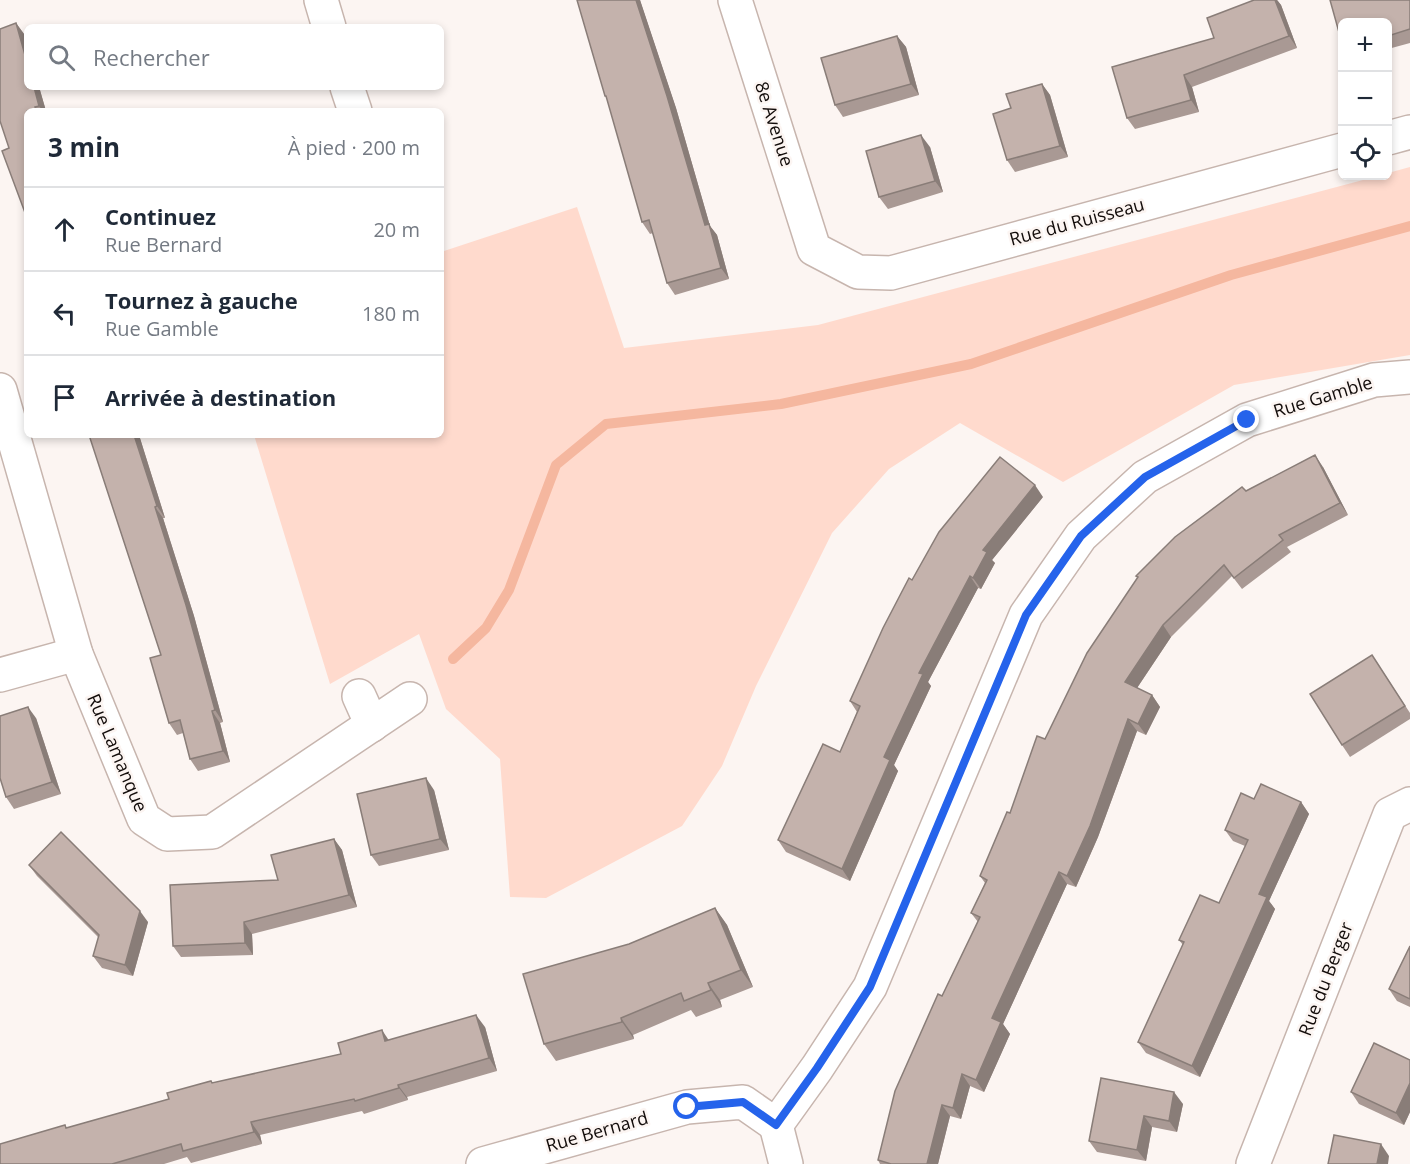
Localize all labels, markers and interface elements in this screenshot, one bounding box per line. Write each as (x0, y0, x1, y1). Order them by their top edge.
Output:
map controls (1338, 18, 1392, 180)
button: + (1338, 18, 1392, 72)
search box (24, 24, 444, 90)
icon: search (45, 41, 78, 74)
text: Rechercher (93, 42, 210, 72)
button: − (1338, 72, 1392, 126)
street label: 8e Avenue (750, 78, 800, 169)
button: locate (1338, 126, 1392, 180)
text: 3 min (48, 129, 120, 165)
text: À pied · 200 m (288, 134, 420, 161)
street label: Rue du Ruisseau (1007, 191, 1147, 251)
text: Continuez (105, 201, 216, 231)
icon: ahead (48, 213, 81, 246)
text: 20 m (373, 216, 420, 243)
text: Rue Bernard (105, 231, 222, 258)
text: Tournez à gauche (105, 285, 298, 315)
icon: left (48, 297, 81, 330)
text: 180 m (362, 300, 420, 327)
text: Rue Gamble (105, 315, 219, 342)
street label: Rue Gamble (1270, 370, 1375, 422)
icon: arrive (48, 381, 81, 414)
text: Arrivée à destination (105, 382, 336, 412)
route end (1233, 406, 1259, 432)
street label: Rue Lamanque (82, 690, 154, 815)
street label: Rue du Berger (1292, 918, 1358, 1039)
route start (673, 1093, 699, 1119)
street label: Rue Bernard (543, 1105, 651, 1157)

